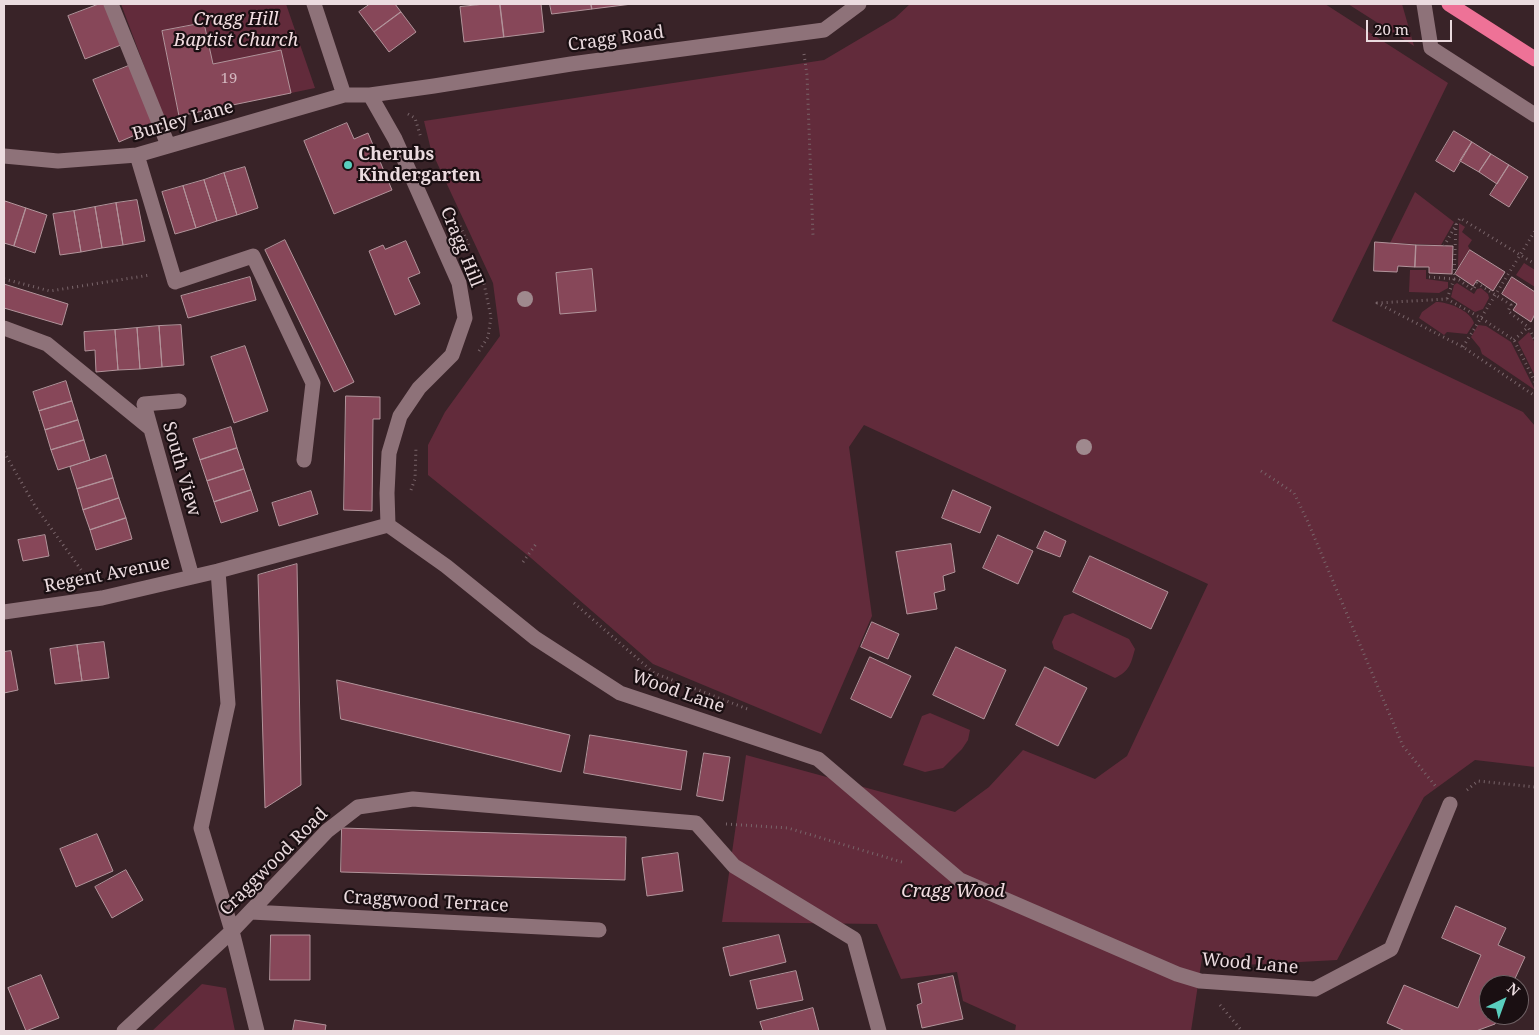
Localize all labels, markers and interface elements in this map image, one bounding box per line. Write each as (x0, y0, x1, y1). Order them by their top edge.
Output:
park label: Cragg Hill Baptist Church (174, 9, 298, 52)
scale bar (1369, 10, 1455, 42)
text: 20 m (1374, 19, 1409, 39)
street label: Cragg Road (567, 22, 665, 56)
house number: 19 (221, 70, 237, 88)
street label: Burley Lane (130, 96, 236, 146)
place label: Cherubs Kindergarten (358, 144, 481, 186)
marker: Cherubs Kindergarten (342, 159, 354, 171)
street label: Cragg Hill (435, 204, 487, 290)
street label: South View (157, 419, 205, 519)
street label: Regent Avenue (42, 552, 172, 598)
street label: Wood Lane (629, 666, 727, 718)
street label: Craggwood Road (215, 803, 333, 921)
park label: Cragg Wood (901, 881, 1005, 903)
street label: Craggwood Terrace (343, 887, 509, 917)
street label: Wood Lane (1201, 949, 1299, 979)
north arrow (1479, 975, 1529, 1025)
text: N (1503, 978, 1524, 1000)

